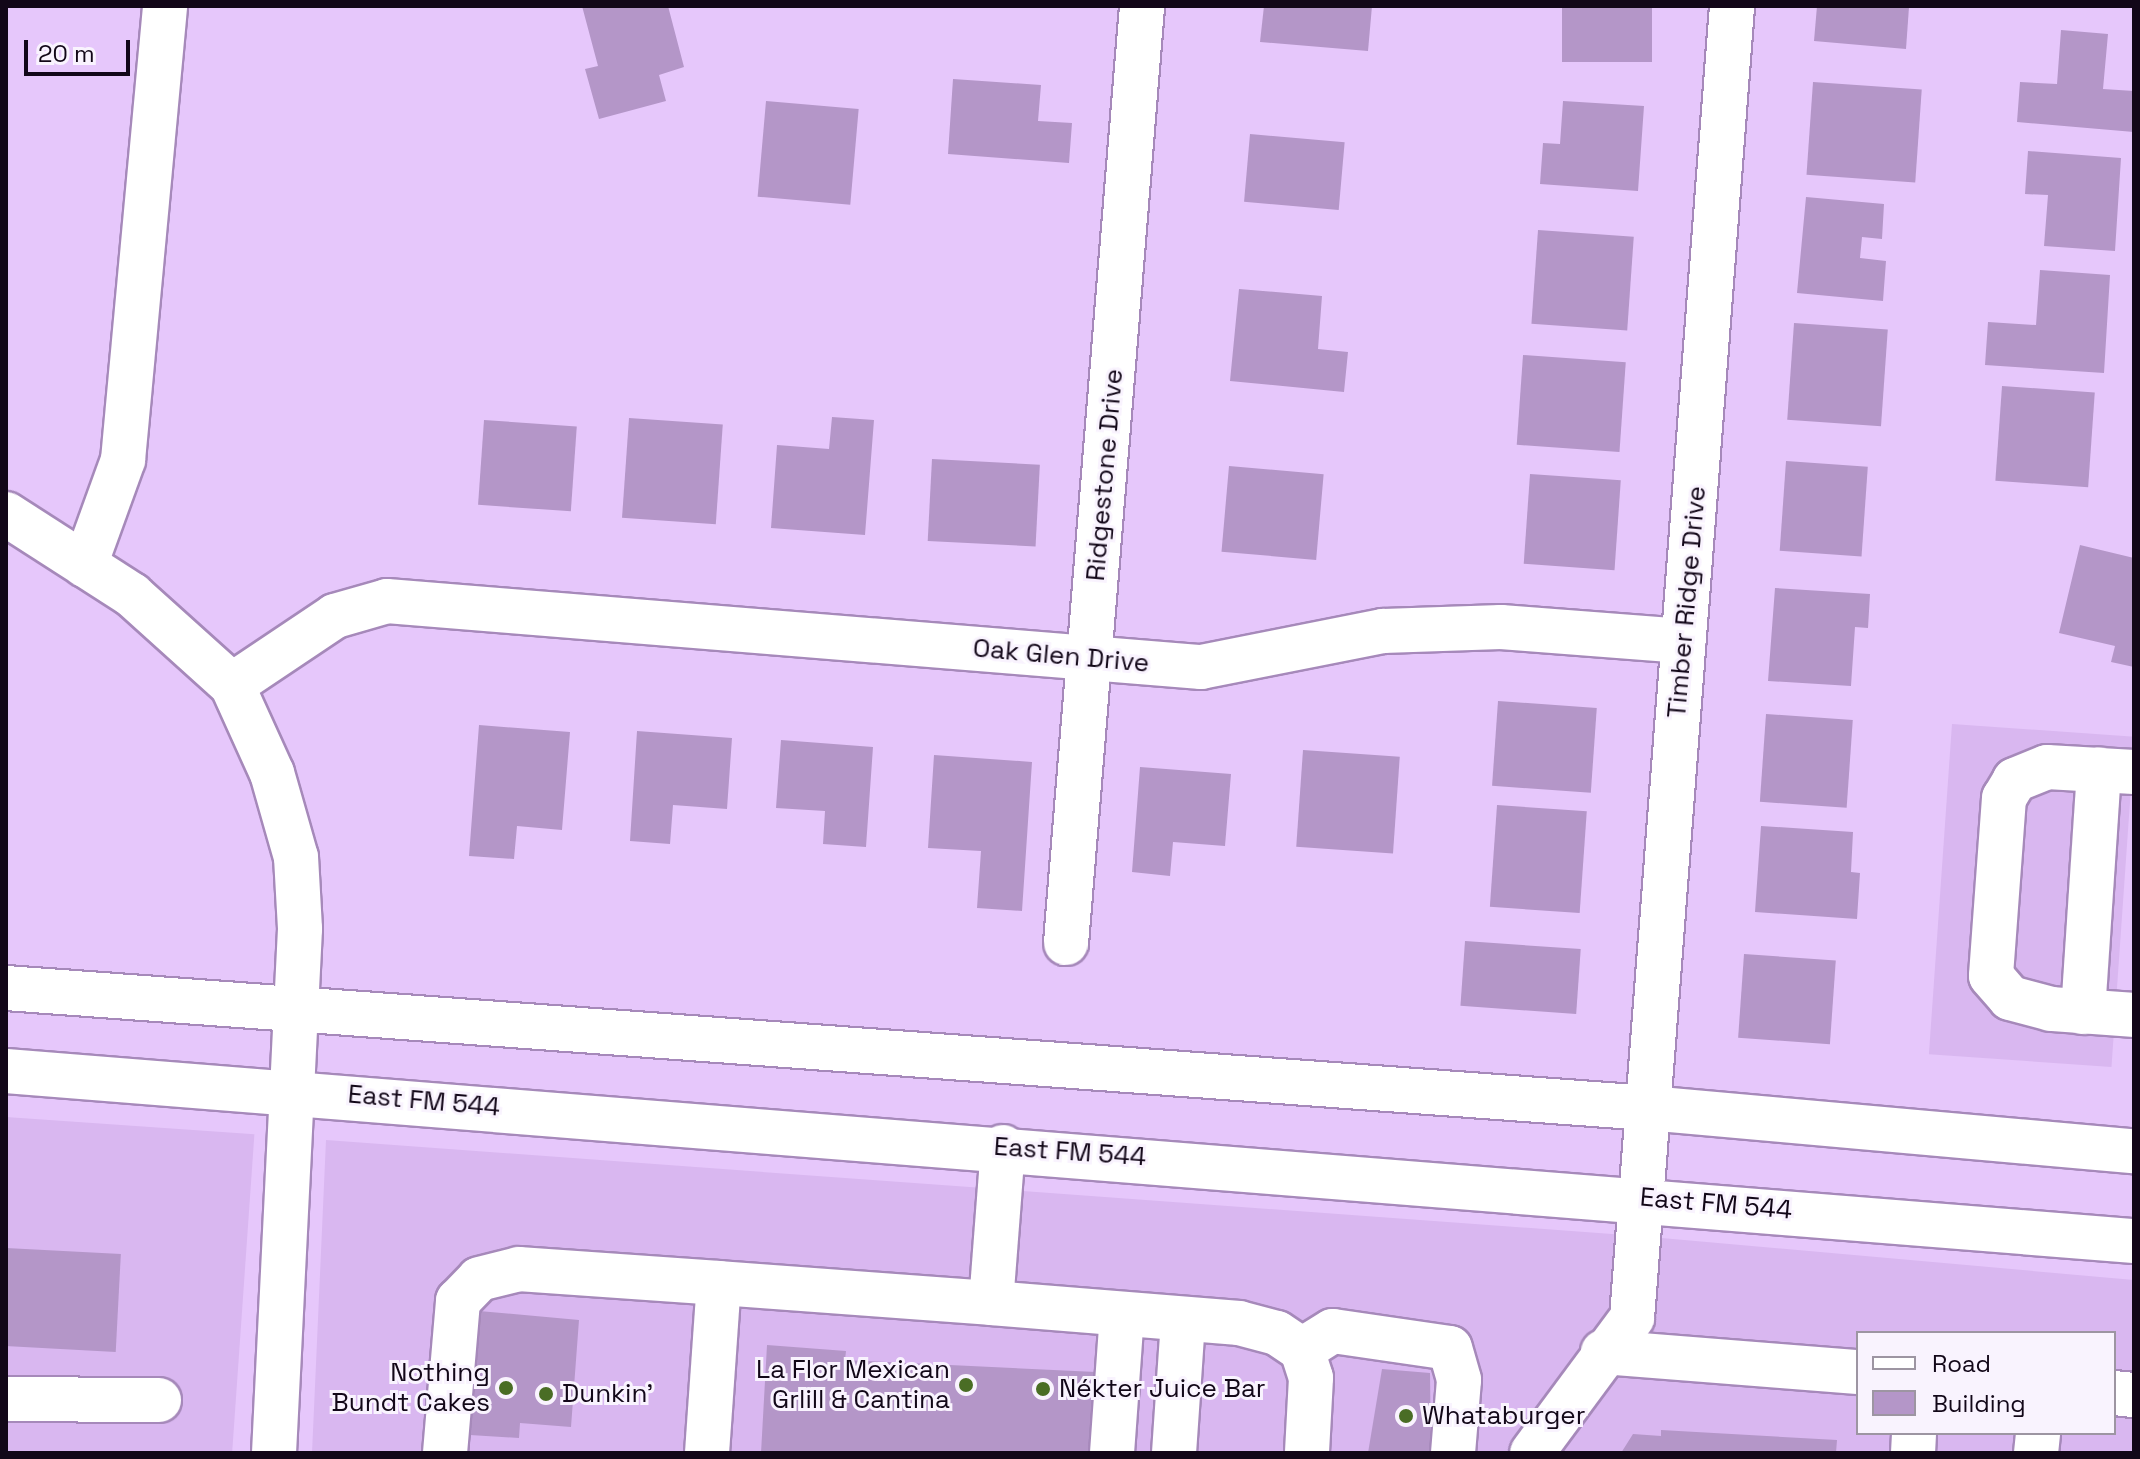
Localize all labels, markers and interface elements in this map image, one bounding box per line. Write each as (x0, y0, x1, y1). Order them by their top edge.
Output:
scale bar (28, 24, 134, 74)
text: 20 m (38, 38, 95, 69)
street label: Ridgestone Drive (1080, 368, 1130, 582)
street label: Timber Ridge Drive (1661, 485, 1713, 719)
street label: Oak Glen Drive (972, 633, 1150, 679)
street label: East FM 544 (347, 1079, 501, 1123)
street label: East FM 544 (993, 1131, 1147, 1173)
street label: East FM 544 (1639, 1182, 1793, 1226)
legend (1856, 1331, 2116, 1435)
text: Road (1932, 1348, 1991, 1379)
place label: La Flor Mexican Grlill & Cantina (756, 1354, 950, 1416)
place label: Nothing Bundt Cakes (332, 1357, 490, 1418)
place label: Nékter Juice Bar (1059, 1373, 1266, 1405)
marker: La Flor Mexican Grlill & Cantina (957, 1376, 975, 1394)
place label: Dunkin' (562, 1378, 653, 1410)
marker: Nothing Bundt Cakes (497, 1379, 515, 1397)
marker: Nékter Juice Bar (1034, 1380, 1052, 1398)
marker: Dunkin' (537, 1385, 555, 1403)
text: Building (1932, 1388, 2026, 1419)
place label: Whataburger (1422, 1400, 1586, 1432)
marker: Whataburger (1397, 1407, 1415, 1425)

